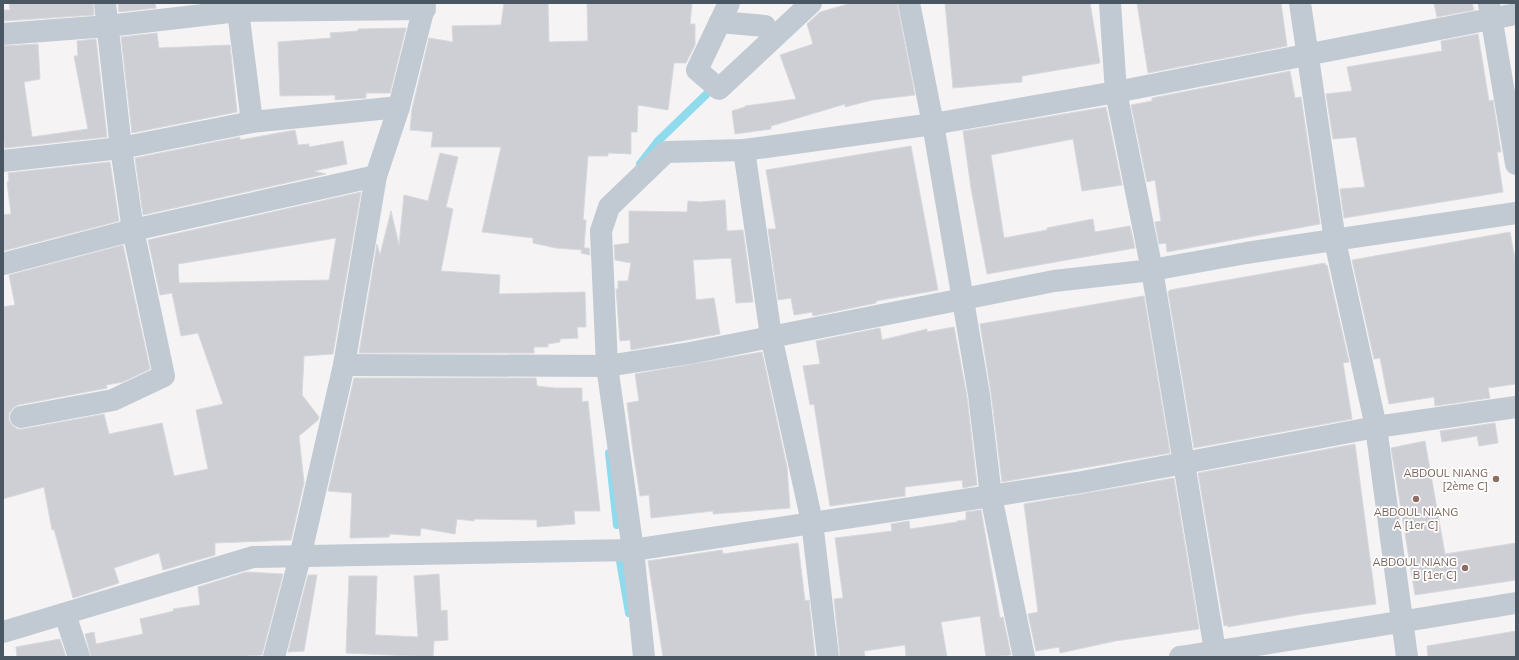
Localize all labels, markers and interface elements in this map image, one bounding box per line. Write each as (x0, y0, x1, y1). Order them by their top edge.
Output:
place label: ABDOUL NIANG [2ème C] (1403, 466, 1488, 493)
marker: ABDOUL NIANG [2ème C] (1491, 474, 1501, 484)
marker: ABDOUL NIANG A [1er C] (1411, 494, 1421, 504)
place label: ABDOUL NIANG A [1er C] (1374, 505, 1458, 532)
place label: ABDOUL NIANG B [1er C] (1372, 555, 1457, 582)
marker: ABDOUL NIANG B [1er C] (1460, 563, 1470, 573)

